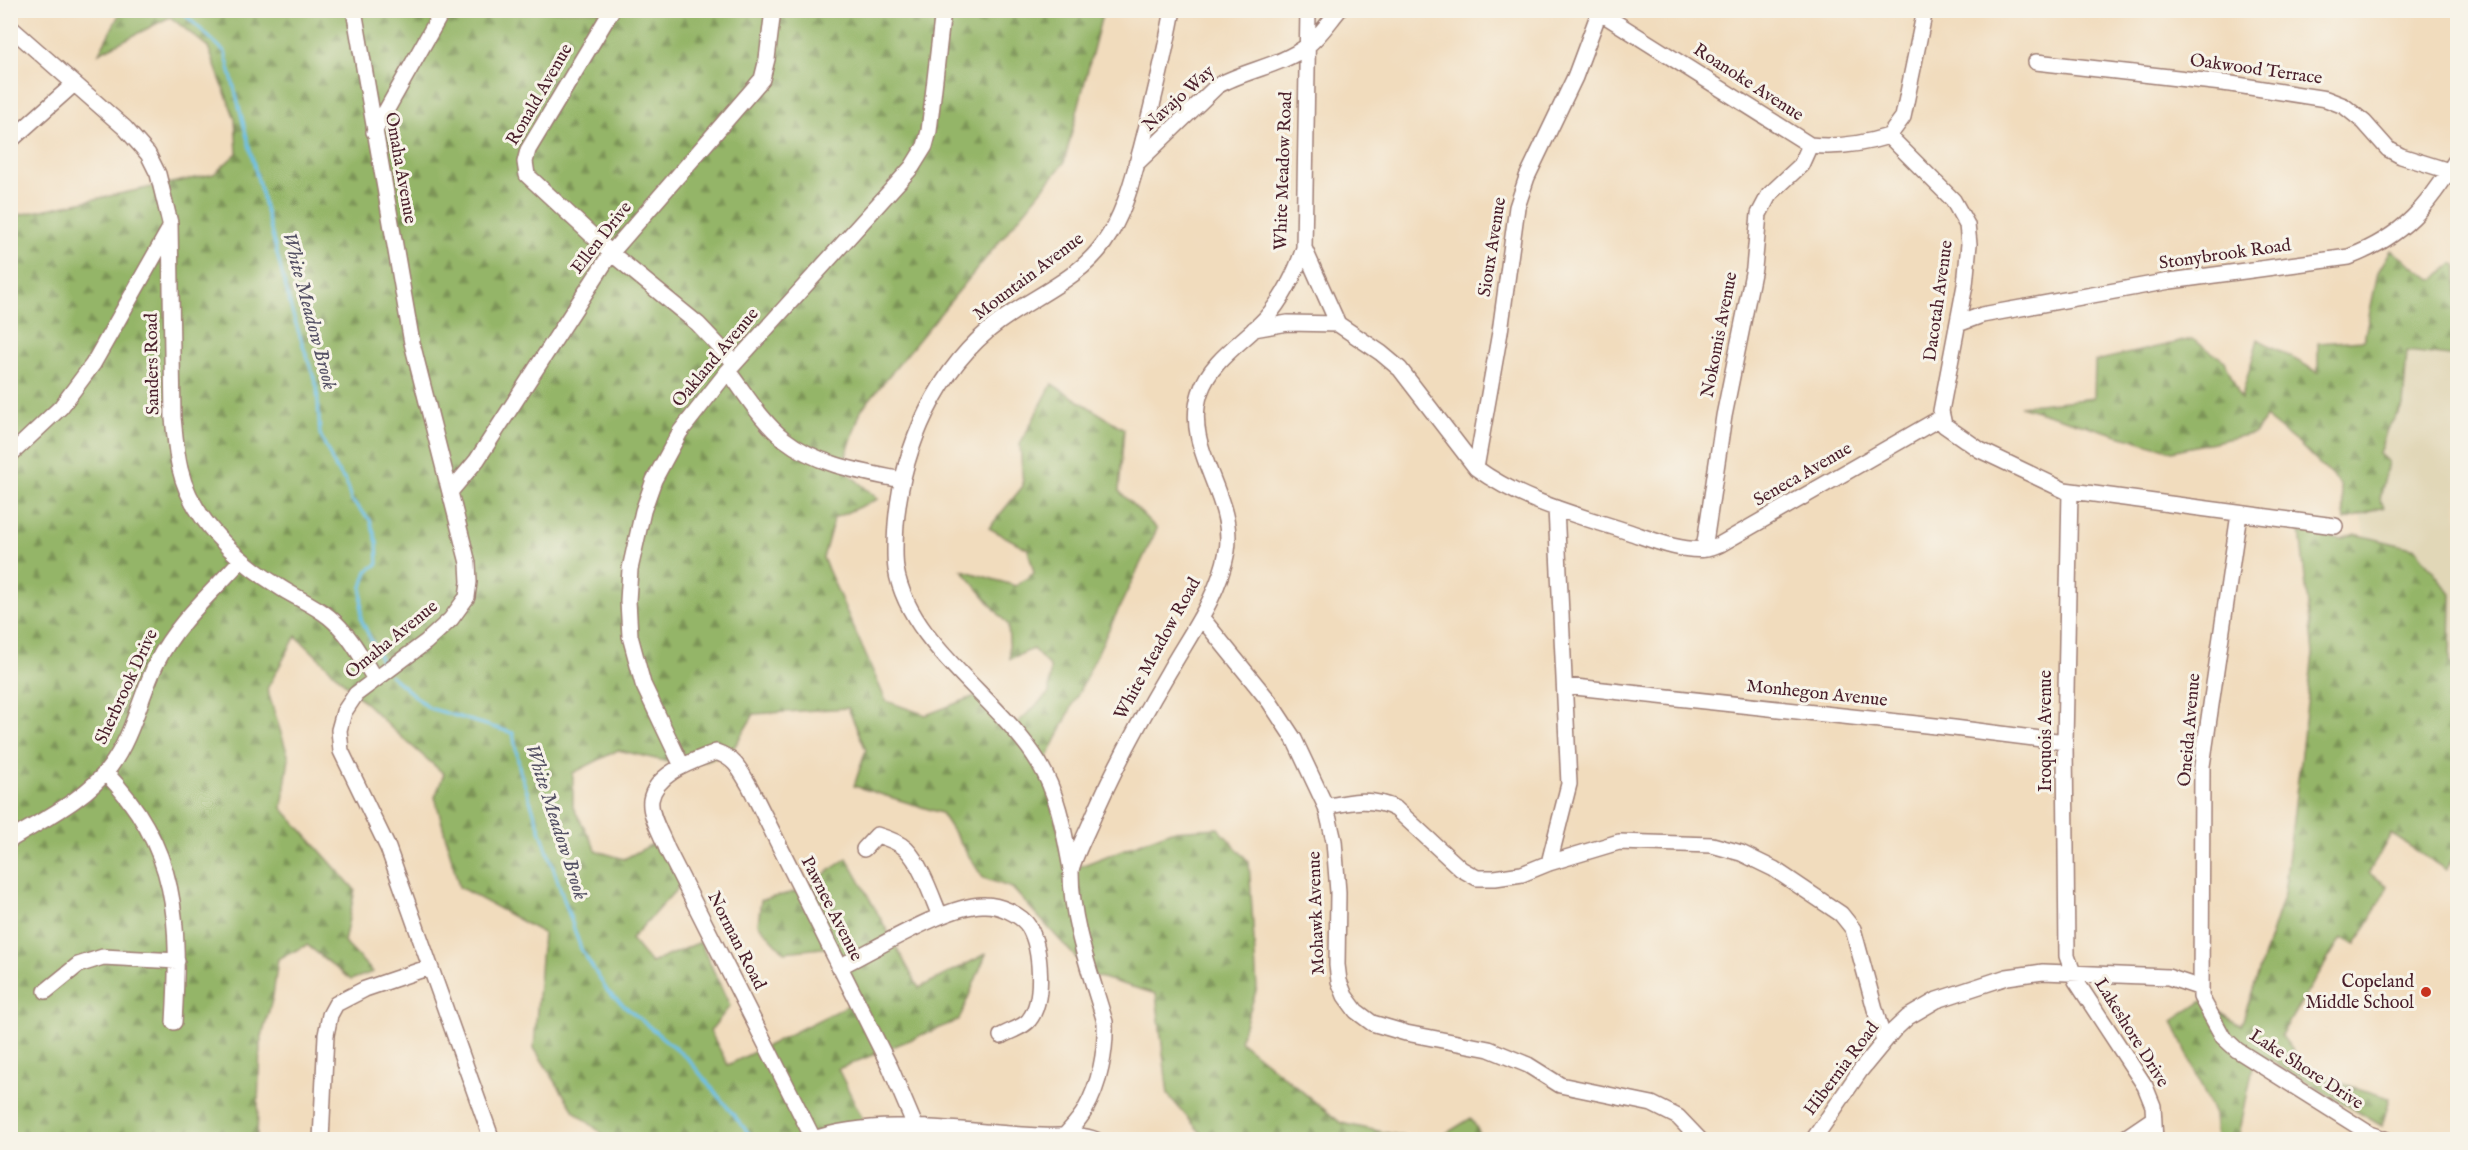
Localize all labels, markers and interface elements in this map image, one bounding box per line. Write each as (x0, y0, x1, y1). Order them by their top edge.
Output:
street label: Roanoke Avenue (1688, 39, 1808, 127)
street label: Ronald Avenue (502, 40, 578, 150)
street label: Oakwood Terrace (2188, 49, 2324, 91)
street label: Navajo Way (1138, 61, 1220, 137)
street label: White Meadow Road (1270, 91, 1298, 251)
street label: Omaha Avenue (379, 110, 421, 226)
street label: Sioux Avenue (1474, 196, 1512, 298)
street label: Ellen Drive (566, 197, 638, 279)
street label: Mountain Avenue (969, 228, 1089, 326)
water label: White Meadow Brook (276, 229, 342, 393)
street label: Stonybrook Road (2158, 234, 2293, 276)
street label: Dacotah Avenue (1919, 239, 1959, 363)
street label: Nokomis Avenue (1697, 270, 1743, 400)
street label: Oakland Avenue (668, 303, 764, 413)
street label: Sanders Road (141, 312, 165, 415)
street label: Seneca Avenue (1750, 438, 1856, 512)
street label: White Meadow Road (1109, 574, 1207, 724)
street label: Omaha Avenue (341, 596, 443, 684)
street label: Sherbrook Drive (90, 626, 164, 748)
street label: Iroquois Avenue (2035, 670, 2058, 792)
street label: Oneida Avenue (2174, 672, 2206, 788)
street label: Monhegon Avenue (1745, 675, 1889, 713)
water label: White Meadow Brook (519, 741, 593, 903)
street label: Mohawk Avenue (1303, 851, 1331, 975)
street label: Pawnee Avenue (795, 853, 867, 965)
street label: Norman Road (701, 888, 771, 994)
place label: Copeland Middle School (2305, 971, 2414, 1015)
street label: Lakeshore Drive (2088, 974, 2174, 1092)
marker: Copeland Middle School (2419, 985, 2433, 999)
street label: Hibernia Road (1799, 1017, 1885, 1120)
street label: Lake Shore Drive (2245, 1025, 2367, 1115)

